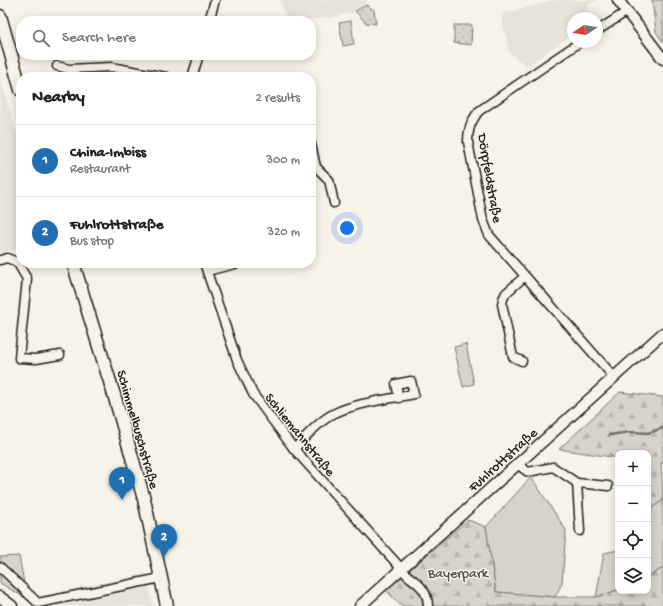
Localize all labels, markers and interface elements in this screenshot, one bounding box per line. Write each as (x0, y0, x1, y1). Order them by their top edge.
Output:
north arrow (567, 12, 603, 48)
search box (16, 16, 316, 60)
icon: search (30, 27, 52, 49)
text: Search here (62, 29, 136, 47)
text: Nearby (32, 88, 85, 108)
text: 2 results (255, 91, 300, 106)
street label: Dörpfeldstraße (472, 131, 505, 225)
text: China-Imbiss (70, 144, 146, 162)
text: 1 (42, 153, 48, 168)
text: 300 m (266, 153, 300, 168)
text: Restaurant (70, 162, 130, 177)
text: Fuhlrottstraße (70, 216, 164, 234)
your location (337, 218, 357, 238)
text: 2 (42, 225, 48, 240)
text: 320 m (267, 225, 300, 240)
text: Bus stop (70, 234, 114, 249)
street label: Schimmelbuschstraße (112, 368, 162, 492)
street label: Schliemannstraße (260, 390, 338, 481)
street label: Fuhlrottstraße (465, 425, 542, 497)
map controls (615, 450, 651, 594)
button: + (615, 450, 651, 486)
pin: 1 (109, 467, 135, 500)
button: − (615, 486, 651, 522)
button: locate (615, 522, 651, 558)
pin: 2 (151, 524, 177, 557)
button: layers (615, 558, 651, 594)
park label: Bayerpark (427, 566, 490, 583)

